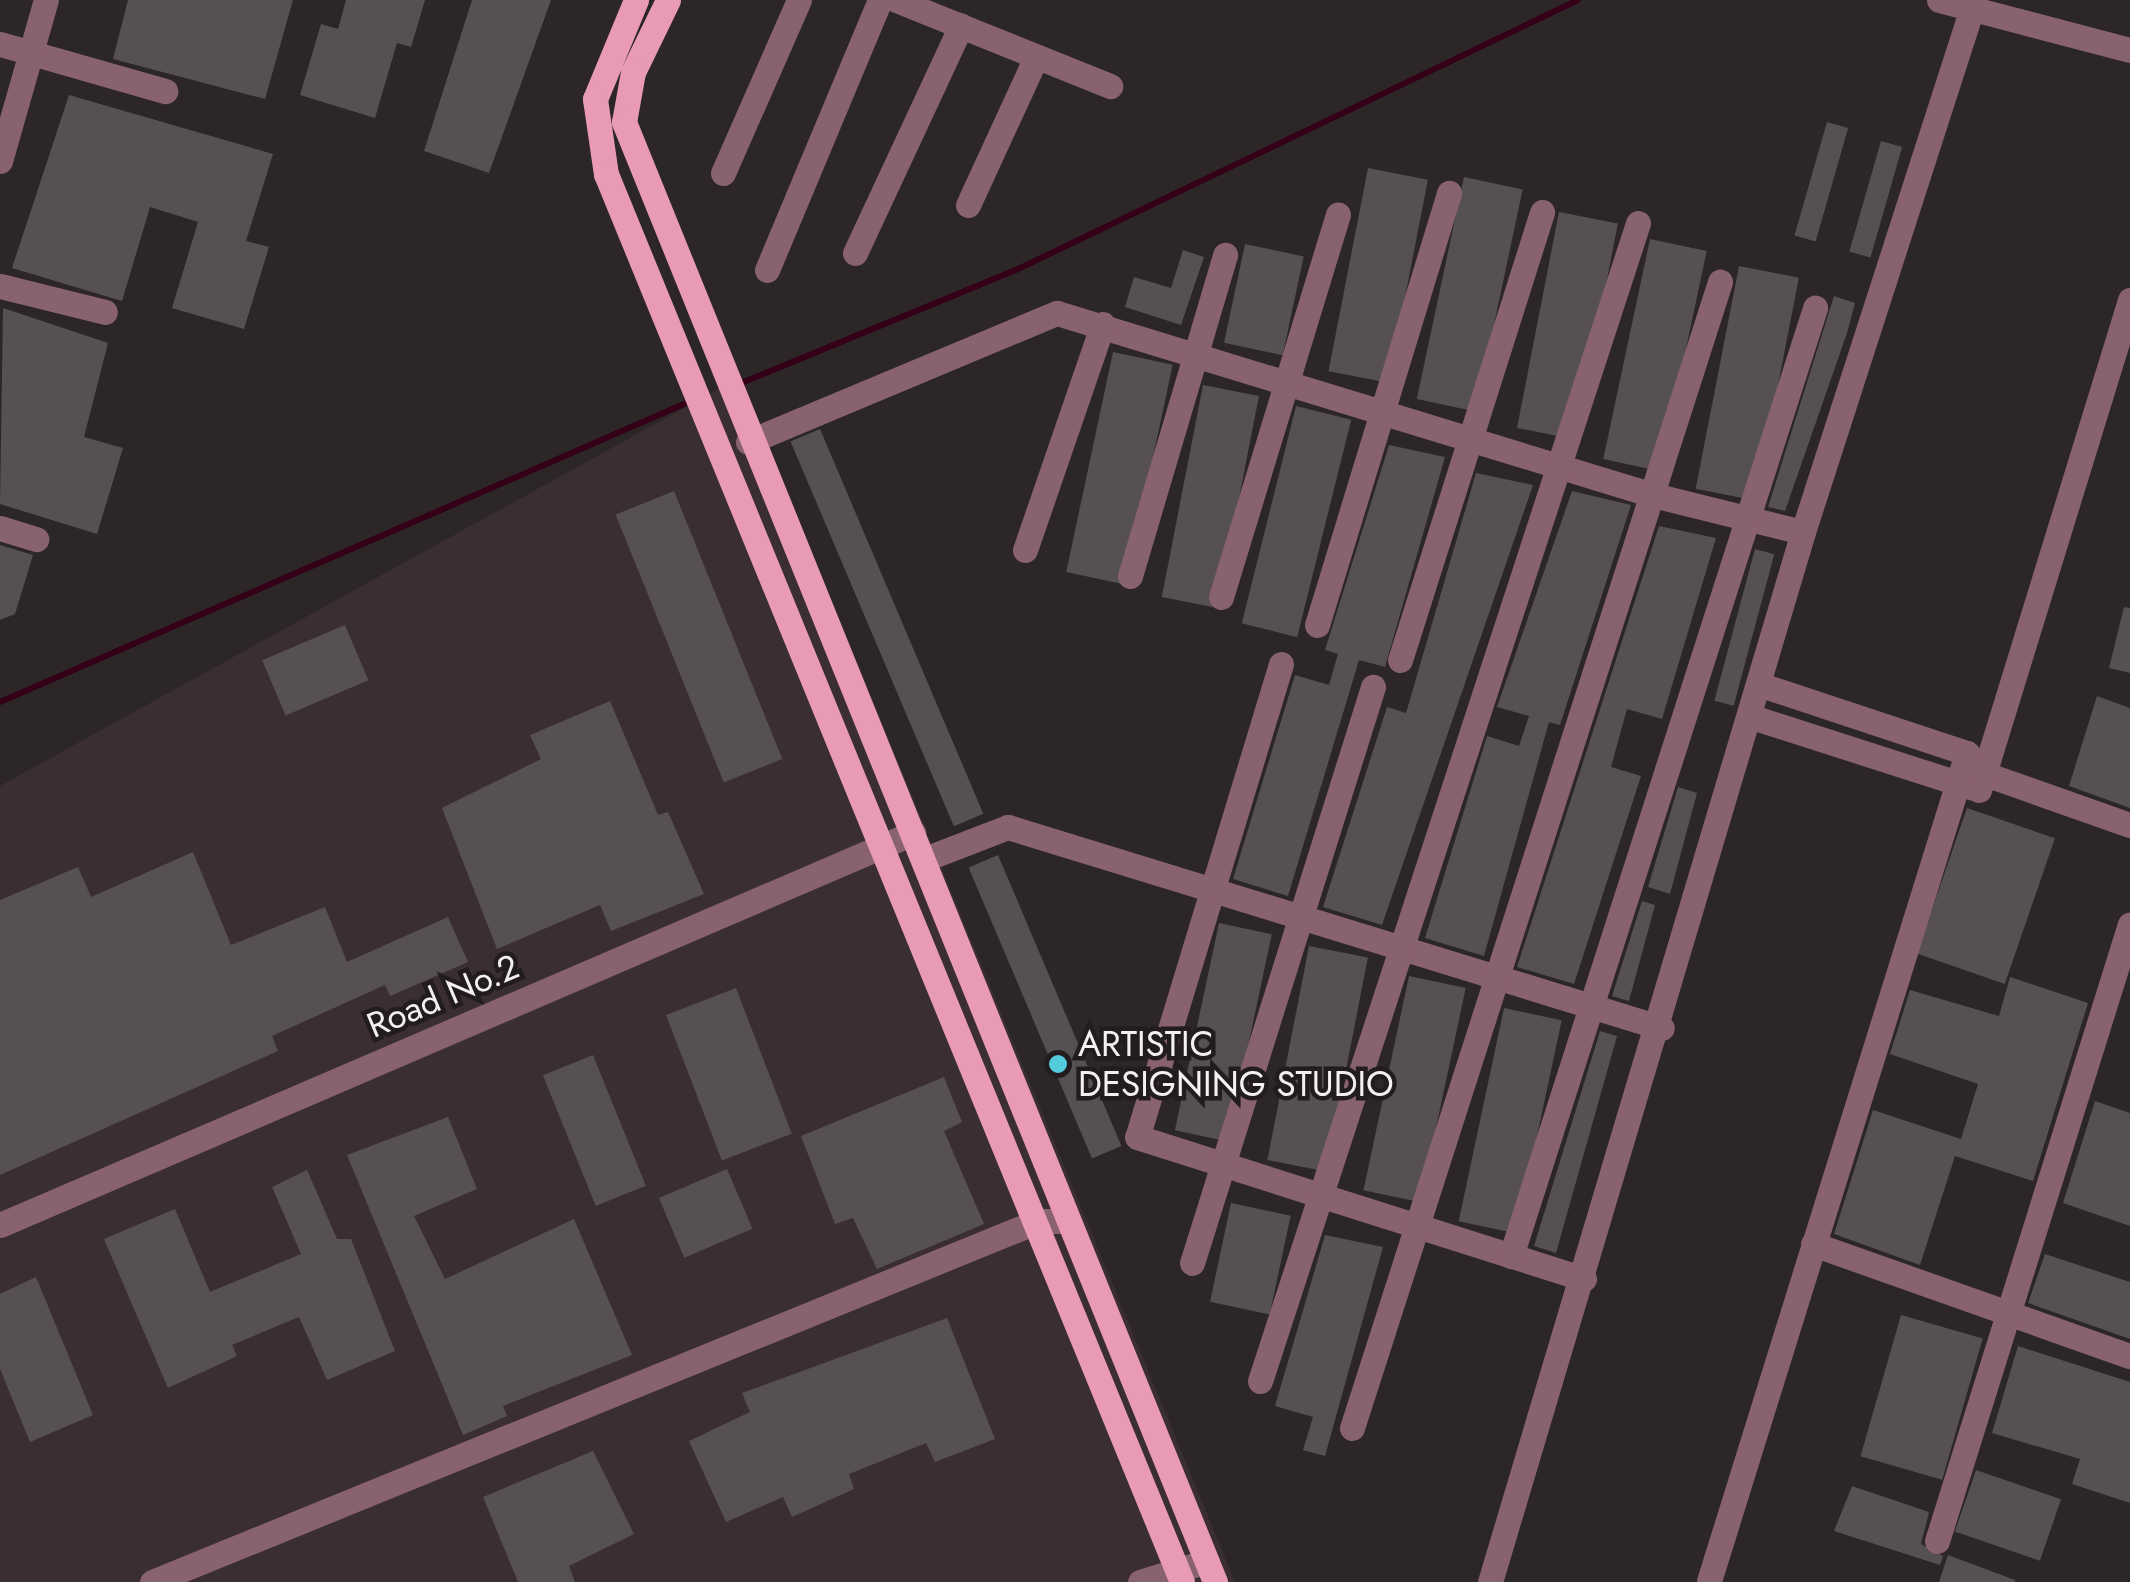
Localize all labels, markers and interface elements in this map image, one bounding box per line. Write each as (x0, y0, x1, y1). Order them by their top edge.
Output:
street label: Road No.2 (361, 945, 525, 1047)
place label: ARTISTIC DESIGNING STUDIO (1078, 1023, 1394, 1105)
marker: ARTISTIC DESIGNING STUDIO (1047, 1053, 1069, 1075)

